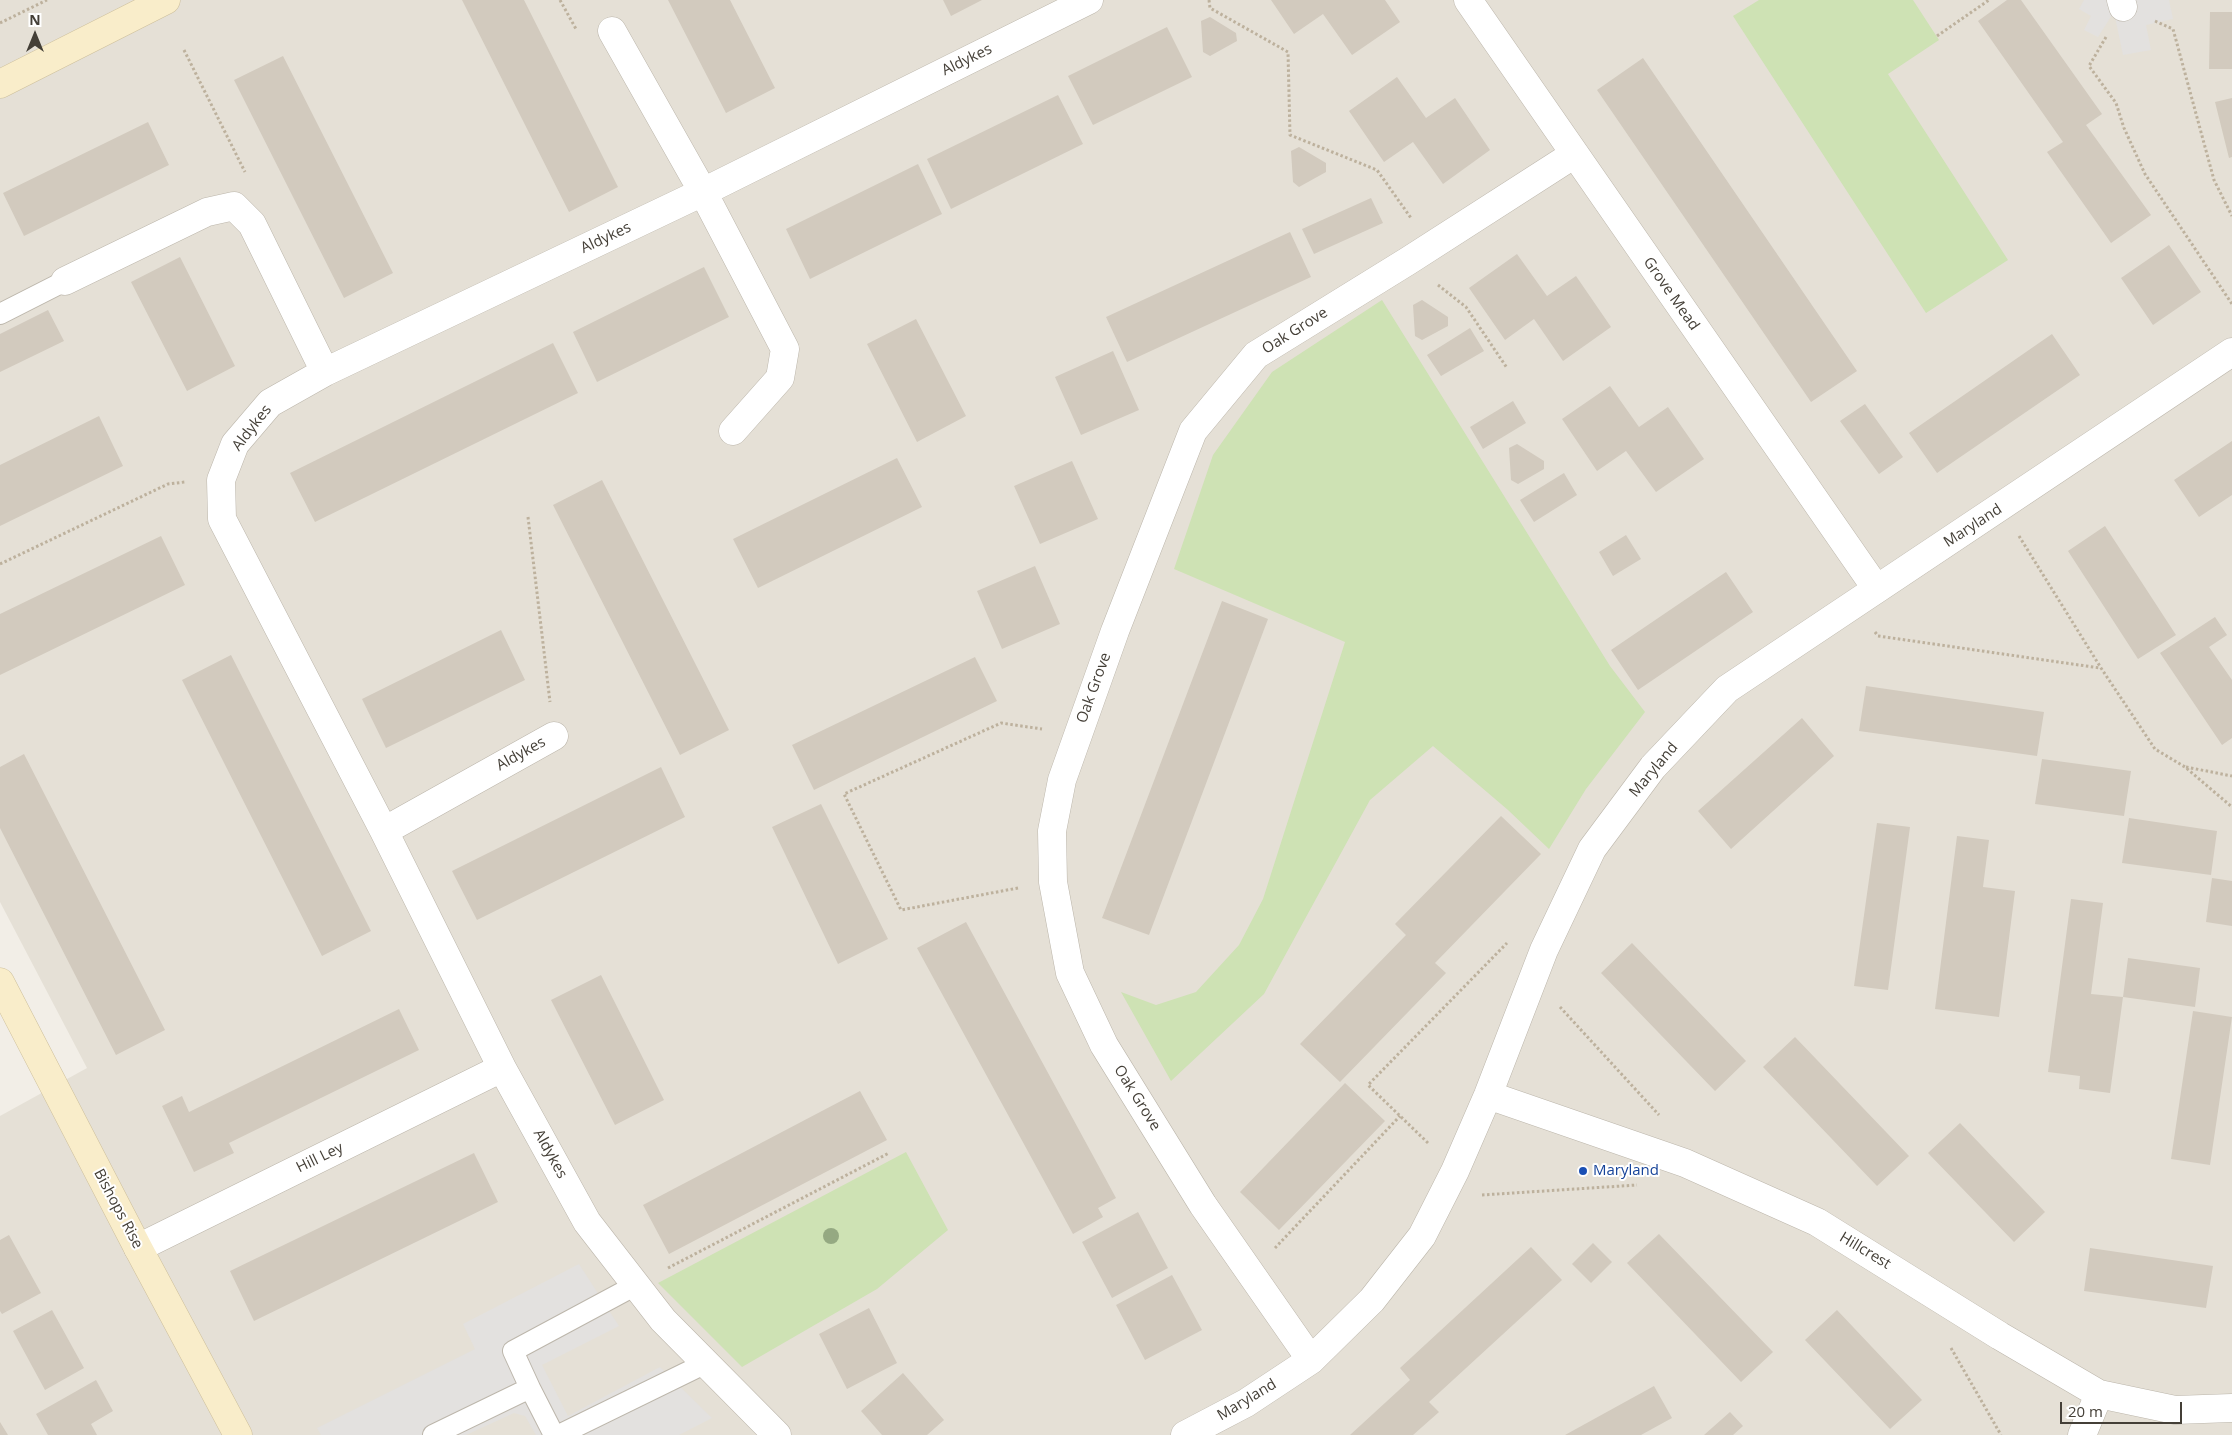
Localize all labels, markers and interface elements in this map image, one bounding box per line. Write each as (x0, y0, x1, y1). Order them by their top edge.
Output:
north arrow (10, 10, 60, 60)
text: N (29, 10, 41, 29)
street label: Aldykes (939, 40, 995, 80)
street label: Aldykes (578, 219, 634, 257)
street label: Grove Mead (1639, 254, 1703, 334)
street label: Oak Grove (1259, 304, 1331, 358)
street label: Aldykes (228, 401, 276, 455)
street label: Maryland (1940, 500, 2006, 552)
street label: Oak Grove (1073, 650, 1115, 726)
street label: Aldykes (493, 733, 549, 775)
street label: Maryland (1626, 739, 1682, 801)
street label: Oak Grove (1110, 1062, 1164, 1134)
street label: Aldykes (529, 1126, 571, 1182)
street label: Hill Ley (294, 1139, 346, 1177)
place label: Maryland (1593, 1162, 1659, 1180)
marker: Maryland (1577, 1165, 1589, 1177)
street label: Bishops Rise (89, 1166, 147, 1252)
street label: Hillcrest (1836, 1229, 1894, 1273)
street label: Maryland (1214, 1375, 1280, 1425)
scale bar (2062, 1392, 2184, 1424)
text: 20 m (2068, 1401, 2103, 1421)

